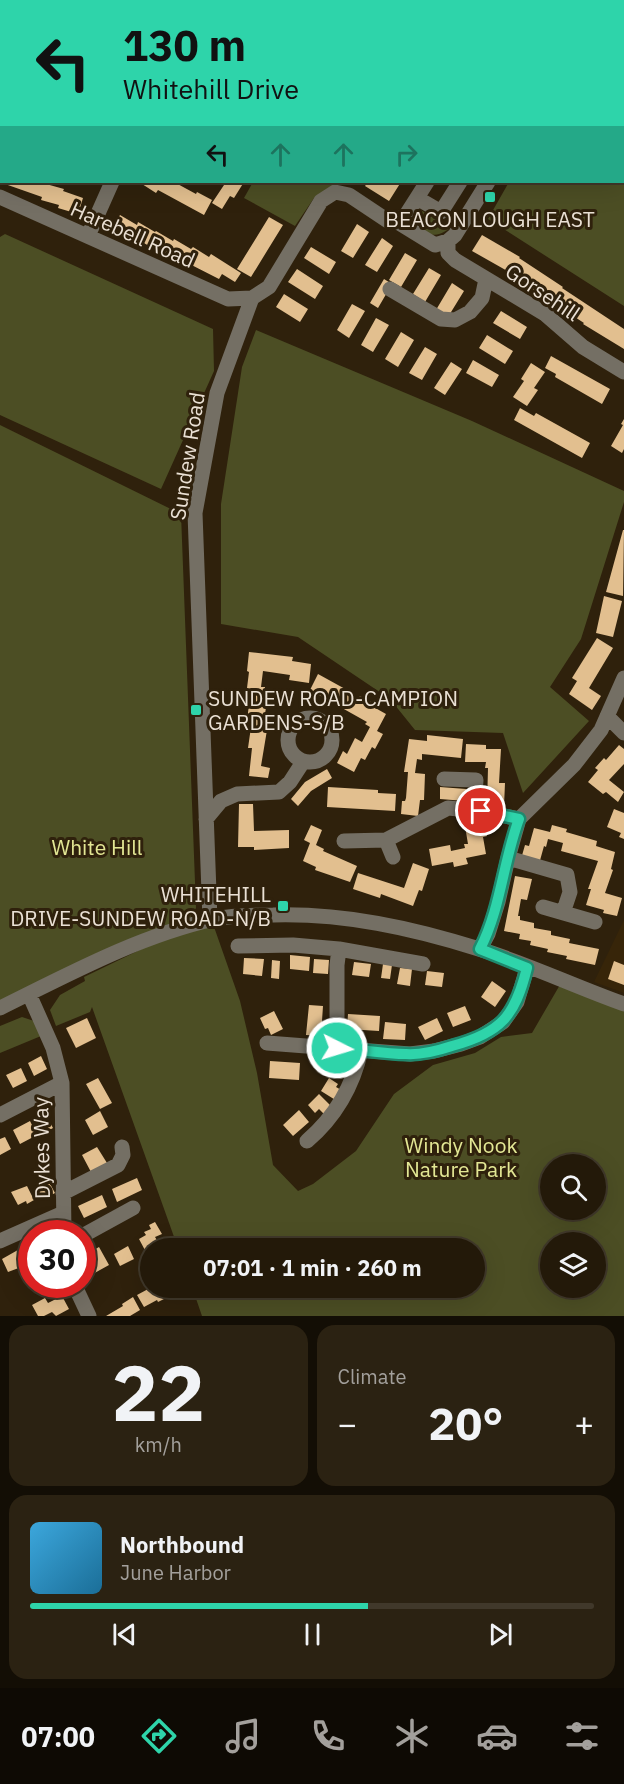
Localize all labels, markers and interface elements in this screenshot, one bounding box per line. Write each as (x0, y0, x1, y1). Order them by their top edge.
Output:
text: 130 m (123, 18, 246, 73)
icon: left (24, 24, 102, 102)
text: Whitehill Drive (123, 71, 299, 106)
icon: left (201, 138, 234, 171)
icon: ahead (264, 138, 297, 171)
icon: ahead (327, 138, 360, 171)
icon: right (390, 138, 423, 171)
marker: BEACON LOUGH EAST (483, 190, 497, 204)
street label: Harebell Road (66, 194, 200, 274)
place label: BEACON LOUGH EAST (385, 205, 595, 233)
street label: Gorsehill (500, 257, 586, 327)
street label: Sundew Road (163, 390, 211, 522)
place label: SUNDEW ROAD-CAMPION GARDENS-S/B (208, 684, 458, 736)
marker: SUNDEW ROAD-CAMPION GARDENS-S/B (189, 703, 203, 717)
pin (455, 785, 506, 836)
icon: arrive (464, 794, 497, 827)
park label: White Hill (51, 833, 143, 861)
place label: WHITEHILL DRIVE-SUNDEW ROAD-N/B (10, 880, 271, 932)
marker: WHITEHILL DRIVE-SUNDEW ROAD-N/B (276, 899, 290, 913)
position arrow (305, 1016, 369, 1080)
street label: Dykes Way (26, 1096, 56, 1199)
park label: Windy Nook Nature Park (405, 1131, 517, 1183)
map controls (540, 1154, 606, 1298)
button: search (540, 1154, 606, 1220)
speed limit sign: 30 (18, 1220, 96, 1298)
button: layers (540, 1232, 606, 1298)
text: 07:01 · 1 min · 260 m (203, 1253, 422, 1282)
text: 22 (111, 1341, 205, 1442)
text: Climate (338, 1363, 406, 1390)
text: 20° (428, 1394, 503, 1452)
text: − (338, 1402, 357, 1445)
text: + (574, 1402, 594, 1445)
text: km/h (135, 1431, 182, 1458)
text: Northbound (120, 1530, 244, 1559)
text: June Harbor (120, 1559, 231, 1586)
icon: previous (108, 1618, 141, 1651)
icon: pause (296, 1618, 329, 1651)
icon: next (484, 1618, 517, 1651)
icon: directions (138, 1715, 180, 1757)
icon: music (222, 1715, 264, 1757)
icon: phone (307, 1715, 349, 1757)
icon: climate (391, 1715, 433, 1757)
icon: car (476, 1715, 518, 1757)
icon: filters (561, 1715, 603, 1757)
text: 07:00 (21, 1719, 95, 1754)

